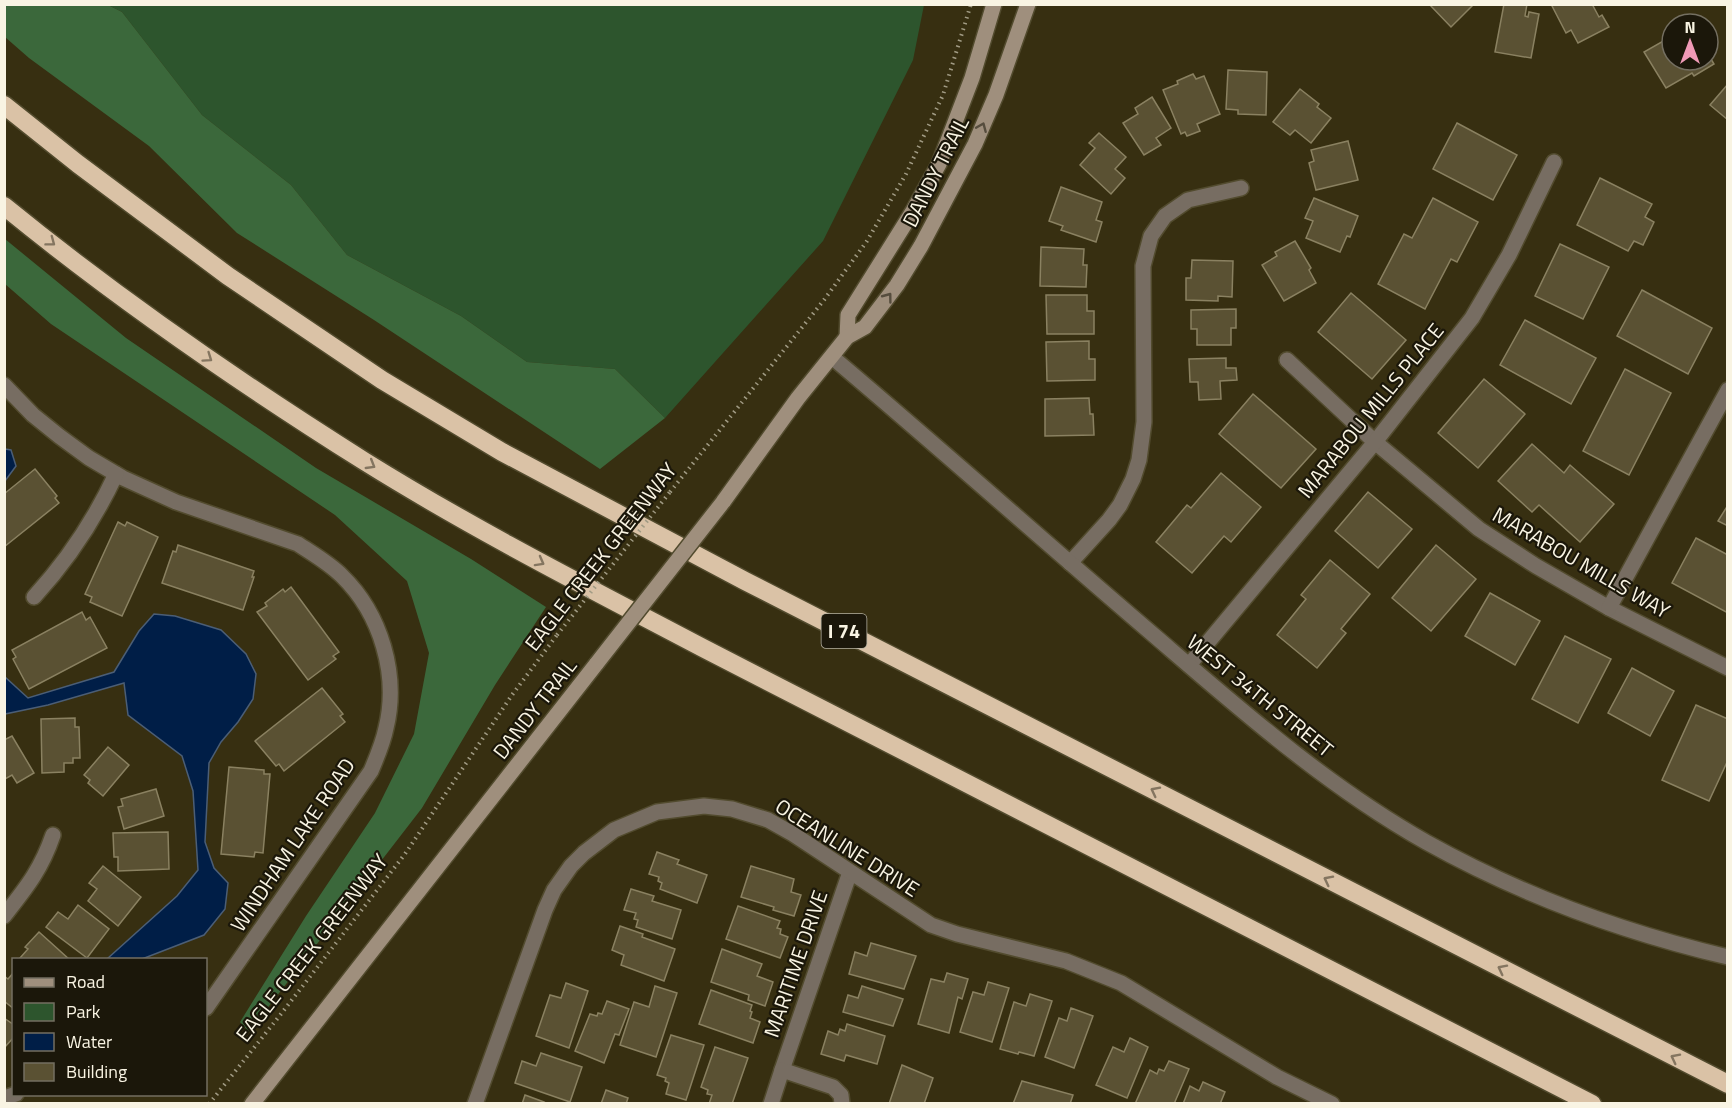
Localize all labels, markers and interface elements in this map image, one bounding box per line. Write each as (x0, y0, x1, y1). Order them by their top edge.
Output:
north arrow (1660, 12, 1720, 72)
text: N (1684, 15, 1696, 39)
street label: DANDY TRAIL (894, 111, 977, 232)
one-way arrow (975, 122, 987, 133)
one-way arrow (44, 235, 55, 246)
one-way arrow (881, 293, 892, 304)
street label: MARABOU MILLS PLACE (1289, 316, 1451, 505)
one-way arrow (201, 351, 212, 362)
street label: EAGLE CREEK GREENWAY (516, 455, 685, 657)
one-way arrow (365, 457, 375, 469)
street label: MARABOU MILLS WAY (1487, 498, 1677, 626)
one-way arrow (534, 555, 544, 566)
road number: I 74 (822, 614, 866, 648)
street label: WEST 34TH STREET (1181, 626, 1341, 764)
street label: DANDY TRAIL (485, 651, 584, 766)
street label: WINDHAM LAKE ROAD (222, 751, 362, 938)
one-way arrow (1151, 787, 1161, 798)
street label: OCEANLINE DRIVE (769, 790, 926, 904)
street label: EAGLE CREEK GREENWAY (227, 846, 396, 1048)
one-way arrow (1324, 876, 1335, 887)
street label: MARITIME DRIVE (755, 886, 835, 1042)
legend (12, 958, 207, 1096)
one-way arrow (1497, 964, 1508, 976)
text: Road (66, 968, 105, 995)
text: Park (66, 998, 101, 1025)
text: Water (66, 1028, 112, 1055)
one-way arrow (1671, 1053, 1682, 1065)
text: Building (66, 1058, 127, 1085)

